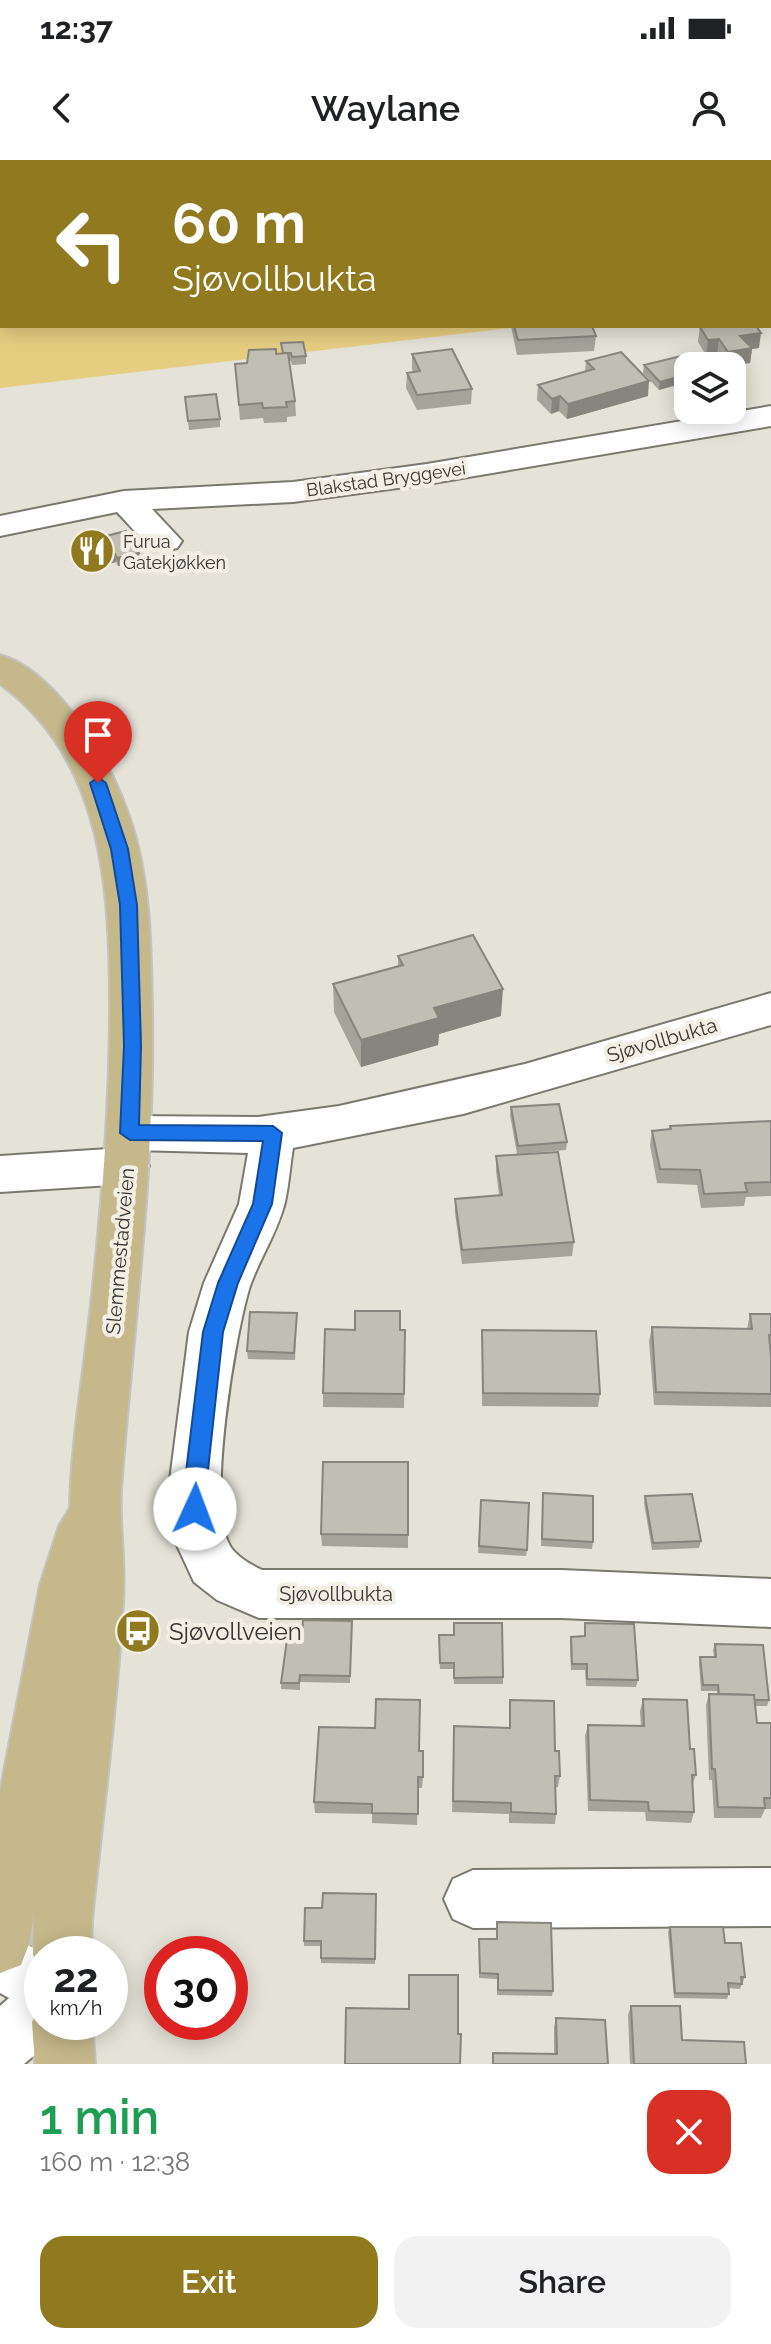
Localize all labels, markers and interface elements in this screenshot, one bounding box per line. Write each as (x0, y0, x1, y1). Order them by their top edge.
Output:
text: 12:37 (40, 11, 113, 46)
icon: back (40, 86, 84, 130)
icon: person (687, 86, 731, 130)
text: Waylane (311, 87, 460, 129)
text: 60 m (172, 190, 306, 256)
icon: left (40, 192, 144, 296)
text: Sjøvollbukta (172, 257, 377, 299)
map controls (674, 352, 746, 424)
button: layers (674, 352, 746, 424)
street label: Blakstad Bryggevei (305, 457, 467, 501)
restaurant icon: Furua Gatekjøkken (68, 527, 116, 575)
place label: Furua Gatekjøkken (123, 531, 226, 573)
pin (64, 701, 132, 783)
icon: arrive (76, 713, 120, 757)
street label: Sjøvollbukta (604, 1013, 720, 1067)
street label: Slemmestadveien (101, 1167, 139, 1335)
position arrow (153, 1467, 237, 1551)
street label: Sjøvollbukta (279, 1582, 393, 1606)
bus stop icon: Sjøvollveien (114, 1607, 162, 1655)
place label: Sjøvollveien (169, 1617, 302, 1646)
speed limit sign: 30 (144, 1936, 248, 2040)
text: 22 (53, 1954, 99, 2001)
text: km/h (50, 1996, 102, 2020)
text: 1 min (40, 2089, 159, 2145)
button: close (647, 2090, 731, 2174)
text: 160 m · 12:38 (40, 2147, 190, 2177)
button: Exit (40, 2236, 378, 2328)
button: Share (394, 2236, 731, 2328)

